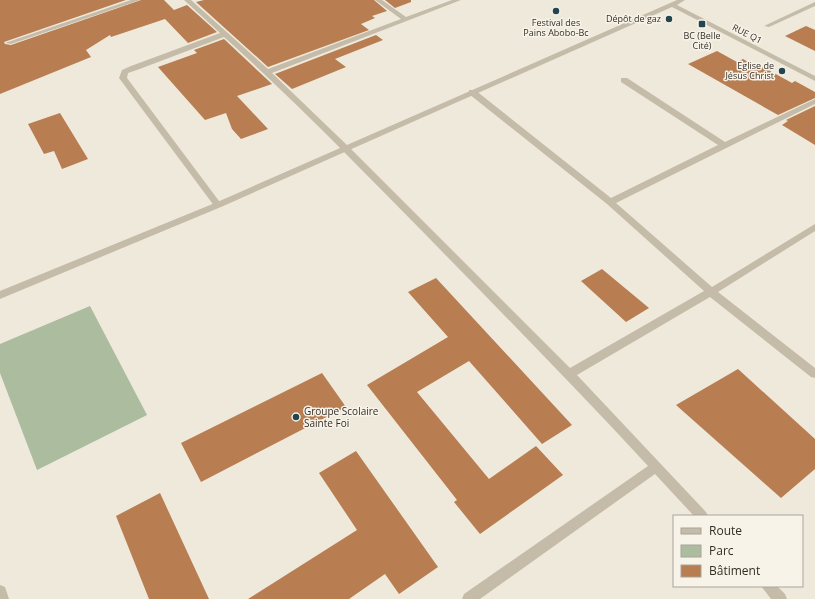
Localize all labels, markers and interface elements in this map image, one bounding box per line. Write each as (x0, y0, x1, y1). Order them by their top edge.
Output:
marker: Festival des Pains Abobo-Bc (551, 6, 561, 16)
place label: Dépôt de gaz (606, 12, 661, 25)
marker: Dépôt de gaz (664, 14, 674, 24)
place label: Festival des Pains Abobo-Bc (523, 16, 589, 39)
marker: BC (Belle Cité) (697, 19, 707, 29)
street label: RUE Q1 (730, 21, 764, 47)
place label: BC (Belle Cité) (684, 29, 720, 52)
place label: Eglise de Jésus Christ (724, 59, 774, 82)
marker: Eglise de Jésus Christ (777, 66, 787, 76)
place label: Groupe Scolaire Sainte Foi (304, 404, 379, 430)
marker: Groupe Scolaire Sainte Foi (291, 412, 301, 422)
legend (673, 515, 803, 587)
text: Route (709, 522, 742, 539)
text: Parc (709, 542, 734, 559)
text: Bâtiment (709, 562, 760, 579)

